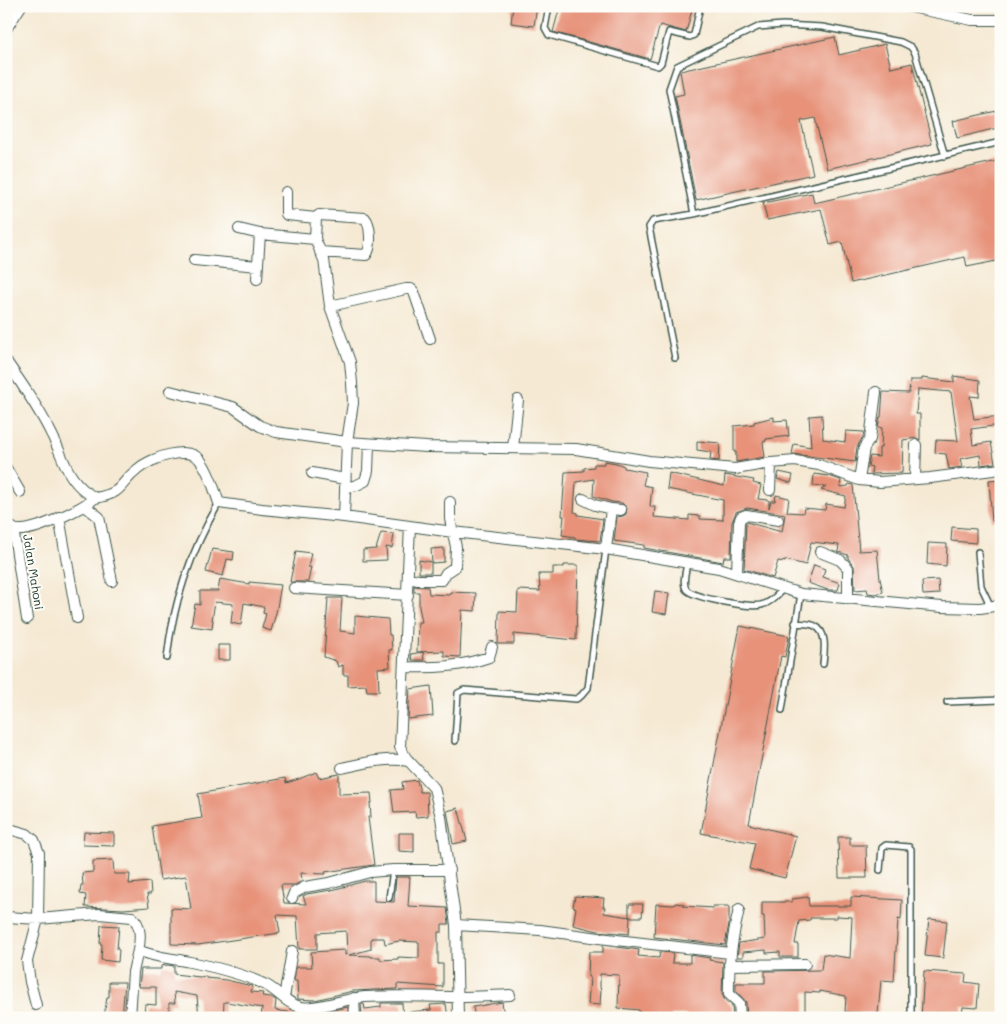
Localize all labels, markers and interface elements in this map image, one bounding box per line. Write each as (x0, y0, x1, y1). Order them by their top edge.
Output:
street label: Jalan Mahoni (20, 533, 48, 611)

